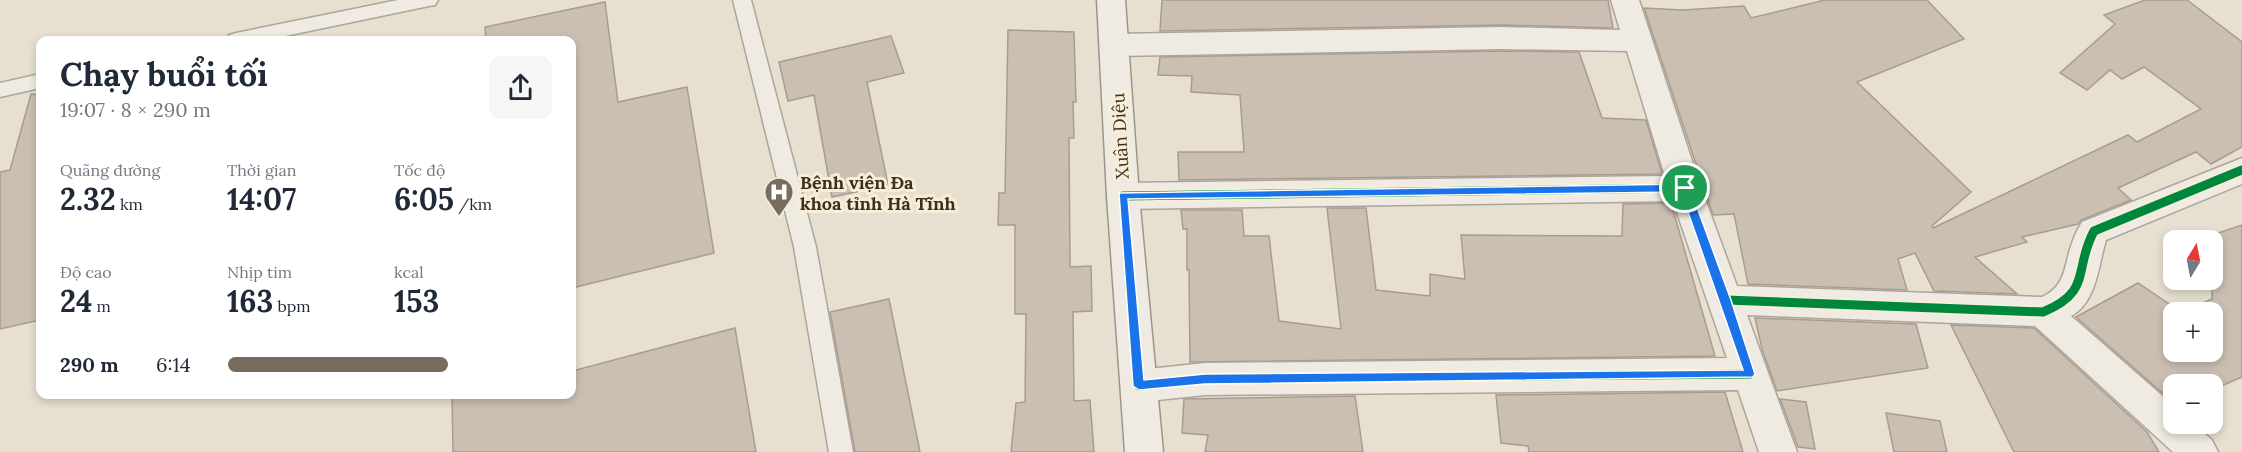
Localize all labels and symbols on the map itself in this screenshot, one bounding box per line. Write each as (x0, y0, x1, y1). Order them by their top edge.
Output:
street label: Xuân Diệu (1106, 92, 1134, 180)
pin (1659, 162, 1710, 213)
place label: Bệnh viện Đa khoa tỉnh Hà Tĩnh (800, 171, 956, 215)
hospital icon: Bệnh viện Đa khoa tỉnh Hà Tĩnh (763, 176, 795, 218)
north arrow (2163, 230, 2223, 290)

